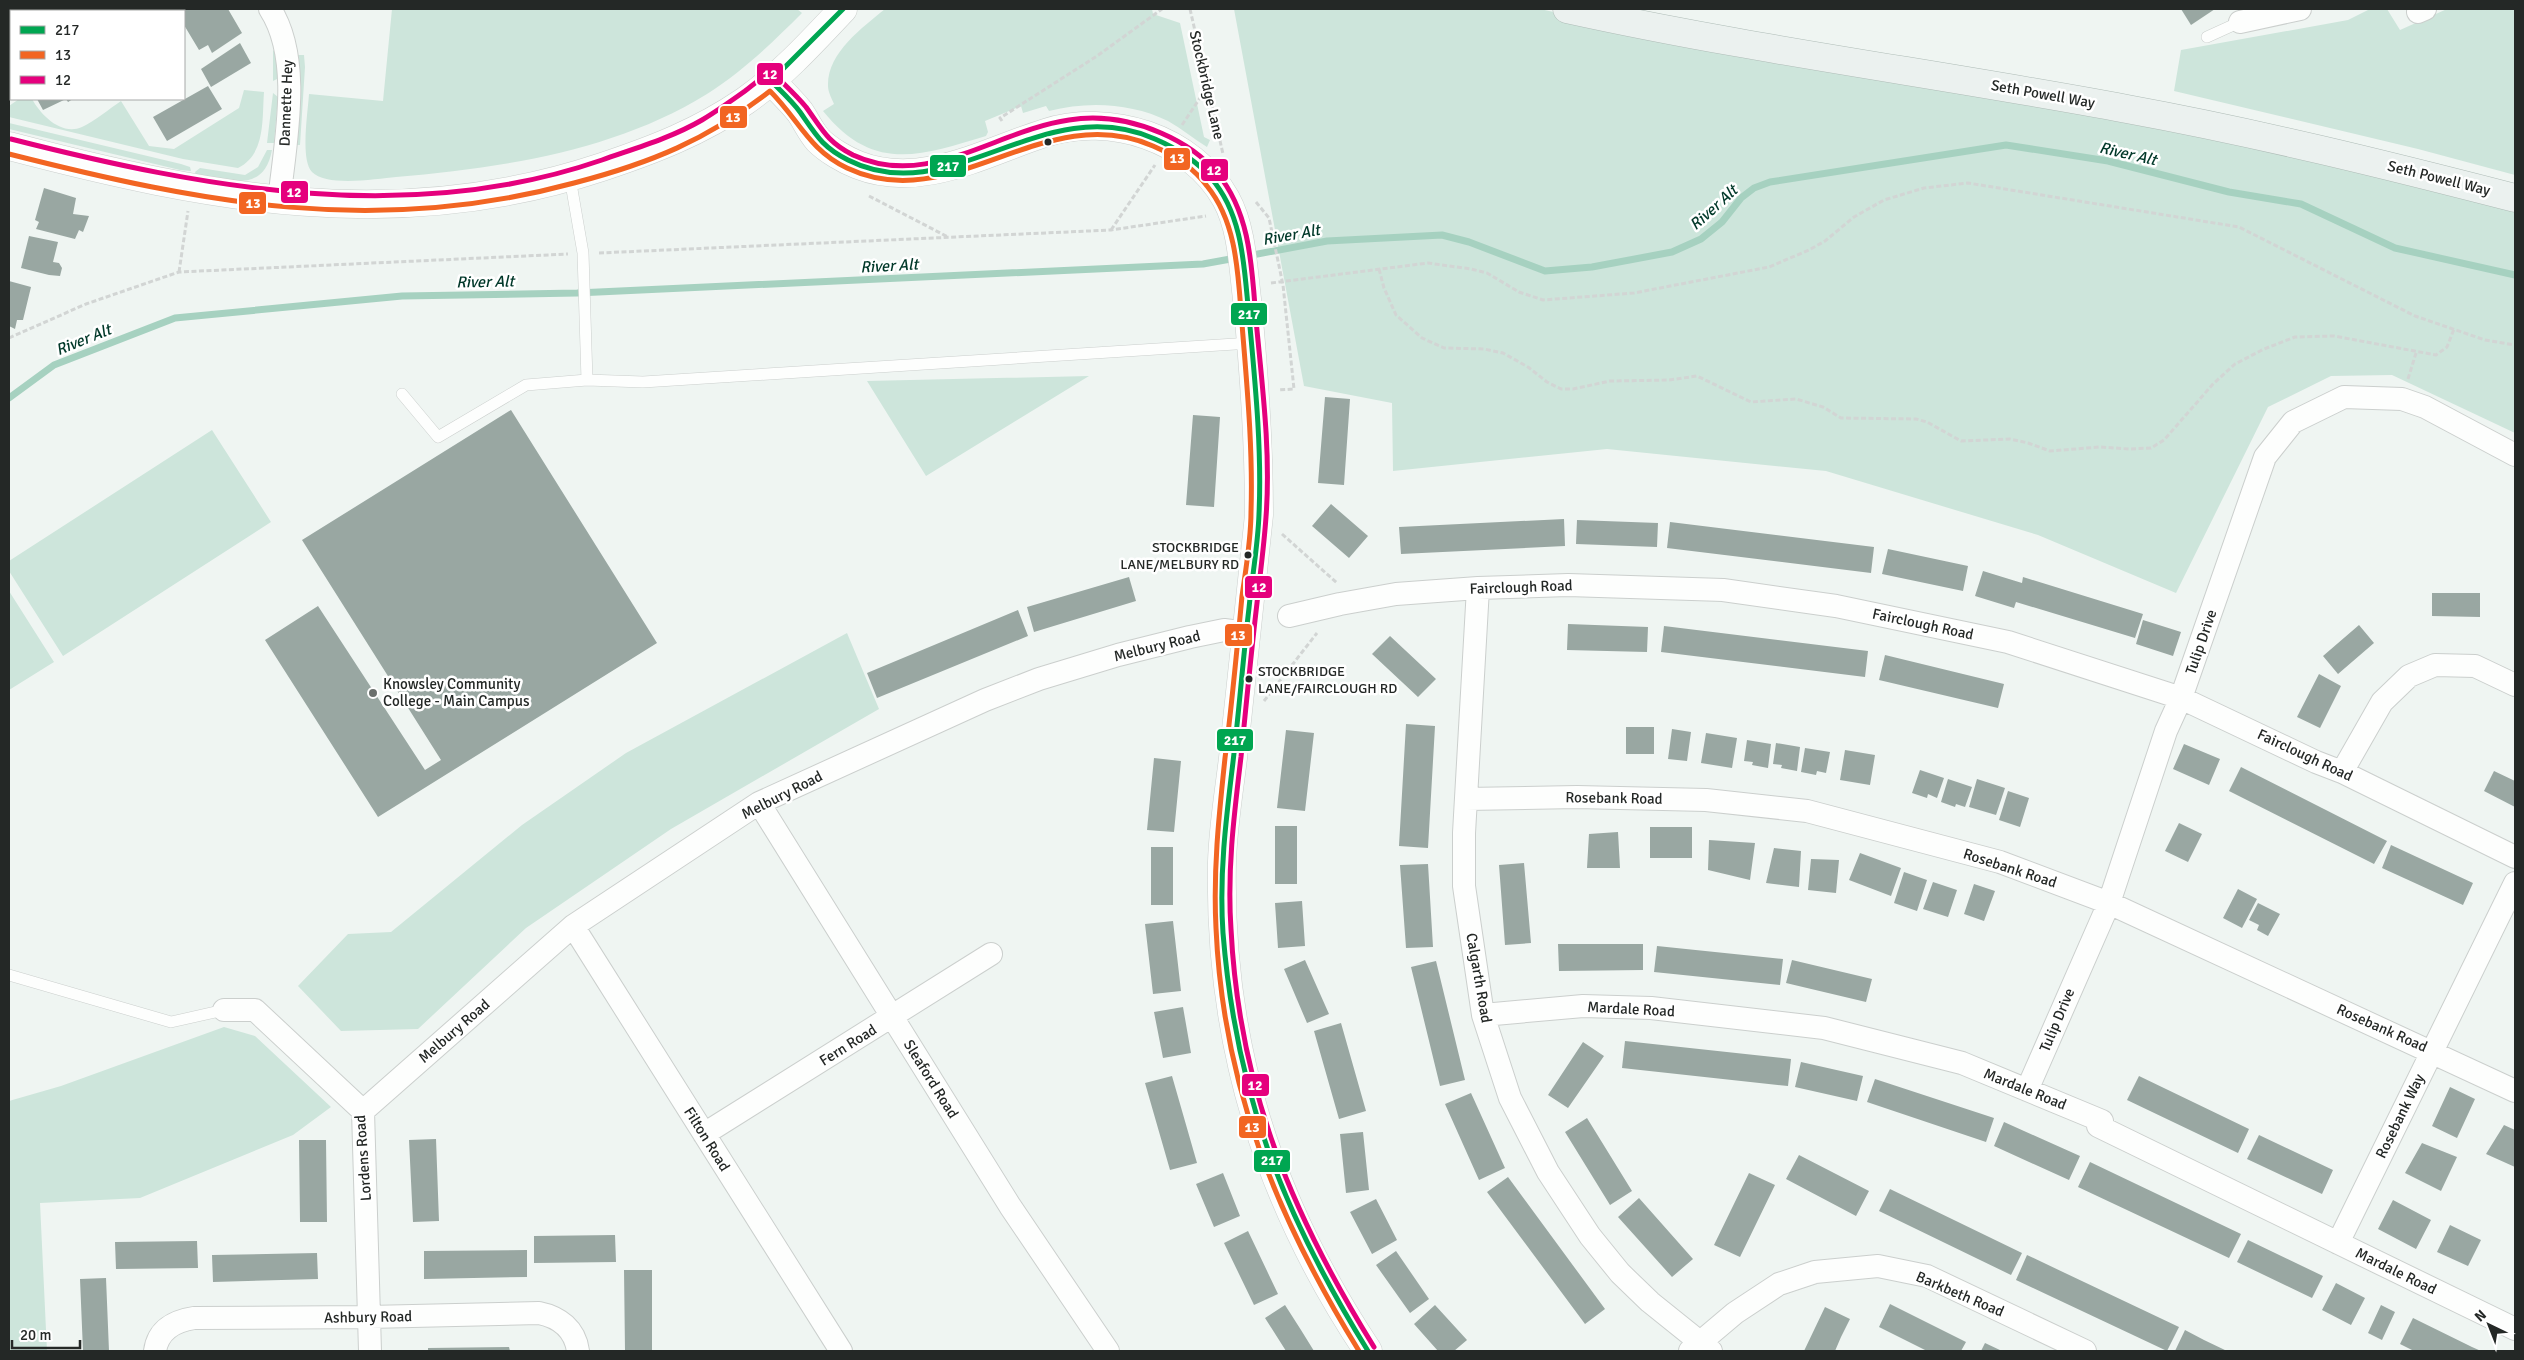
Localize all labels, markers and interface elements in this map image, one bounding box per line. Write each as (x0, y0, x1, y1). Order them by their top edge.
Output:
legend (10, 10, 185, 100)
text: 217 (55, 21, 79, 39)
street label: Stockbridge Lane (1186, 29, 1228, 141)
text: 13 (55, 46, 71, 64)
street label: Dannette Hey (275, 59, 297, 147)
line badge: 12 (756, 62, 784, 86)
text: 12 (762, 66, 778, 83)
text: 12 (55, 71, 71, 89)
street label: Seth Powell Way (1990, 76, 2096, 112)
line badge: 13 (719, 105, 748, 129)
text: 13 (725, 109, 741, 126)
unlabelled marker (1043, 137, 1053, 147)
water label: River Alt (2097, 138, 2161, 171)
line badge: 13 (1163, 147, 1191, 171)
text: 13 (1169, 150, 1185, 167)
line badge: 217 (929, 154, 967, 178)
street label: Seth Powell Way (2386, 157, 2492, 199)
text: 217 (937, 158, 960, 175)
line badge: 12 (1200, 158, 1229, 182)
text: 12 (1206, 162, 1222, 179)
water label: River Alt (1685, 179, 1744, 235)
line badge: 12 (280, 180, 309, 204)
text: 12 (286, 184, 302, 201)
line badge: 13 (238, 191, 267, 215)
text: 13 (245, 195, 261, 212)
water label: River Alt (1261, 220, 1324, 250)
water label: River Alt (860, 254, 921, 278)
water label: River Alt (456, 271, 517, 293)
line badge: 217 (1230, 302, 1268, 326)
text: 217 (1238, 306, 1261, 323)
water label: River Alt (53, 319, 116, 360)
place label: STOCKBRIDGE LANE/MELBURY RD (1120, 539, 1239, 573)
marker: STOCKBRIDGE LANE/MELBURY RD (1243, 550, 1253, 560)
line badge: 12 (1244, 575, 1273, 599)
street label: Fairclough Road (1469, 576, 1573, 598)
text: 12 (1251, 579, 1267, 596)
street label: Fairclough Road (1871, 604, 1975, 644)
street label: Tulip Drive (2181, 607, 2221, 677)
line badge: 13 (1224, 623, 1253, 647)
street label: Melbury Road (1112, 627, 1202, 665)
text: 13 (1230, 627, 1246, 644)
place label: STOCKBRIDGE LANE/FAIRCLOUGH RD (1258, 663, 1397, 697)
marker: STOCKBRIDGE LANE/FAIRCLOUGH RD (1244, 674, 1254, 684)
place label: Knowsley Community College - Main Campus (383, 675, 530, 710)
marker: Knowsley Community College - Main Campus (367, 687, 379, 699)
street label: Fairclough Road (2254, 725, 2356, 785)
line badge: 217 (1216, 728, 1254, 752)
text: 217 (1224, 732, 1247, 749)
street label: Melbury Road (739, 767, 826, 823)
street label: Rosebank Road (1565, 788, 1663, 808)
street label: Rosebank Road (1961, 844, 2059, 892)
street label: Calgarth Road (1462, 932, 1496, 1024)
street label: Tulip Drive (2036, 985, 2078, 1055)
street label: Melbury Road (415, 995, 493, 1067)
street label: Mardale Road (1587, 998, 1675, 1020)
street label: Rosebank Road (2334, 1000, 2430, 1056)
street label: Fern Road (816, 1020, 880, 1070)
street label: Sleaford Road (900, 1036, 962, 1122)
street label: Mardale Road (1981, 1064, 2069, 1114)
street label: Rosebank Way (2372, 1071, 2428, 1161)
line badge: 12 (1241, 1073, 1270, 1097)
text: 12 (1247, 1077, 1263, 1094)
street label: Filton Road (680, 1103, 734, 1175)
street label: Lordens Road (351, 1114, 375, 1202)
line badge: 13 (1238, 1115, 1267, 1139)
text: 13 (1244, 1119, 1260, 1136)
line badge: 217 (1253, 1149, 1291, 1173)
text: 217 (1261, 1152, 1284, 1169)
street label: Mardale Road (2353, 1244, 2439, 1298)
street label: Barkbeth Road (1913, 1267, 2007, 1321)
north arrow (2464, 1300, 2514, 1350)
text: N (2471, 1306, 2490, 1325)
street label: Ashbury Road (324, 1307, 412, 1327)
scale bar (12, 1318, 80, 1350)
text: 20 m (20, 1326, 51, 1344)

